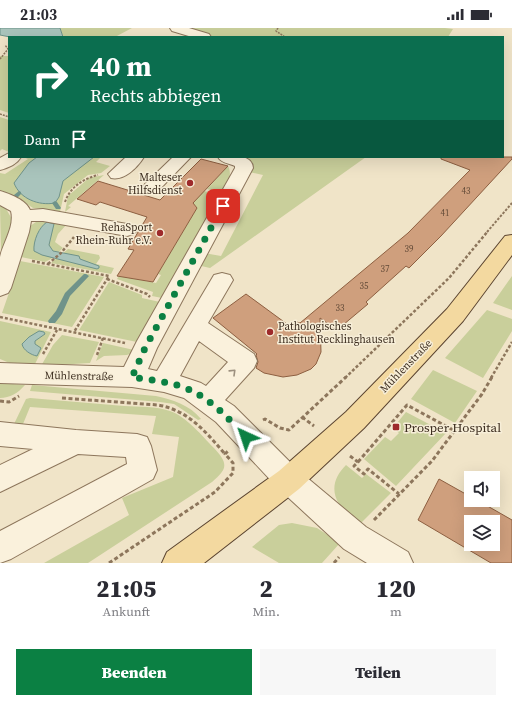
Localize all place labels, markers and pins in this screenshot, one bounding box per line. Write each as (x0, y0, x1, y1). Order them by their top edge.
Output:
place label: Malteser Hilfsdienst (128, 170, 182, 198)
marker: Malteser Hilfsdienst (185, 178, 195, 188)
pin (206, 189, 240, 223)
place label: RehaSport Rhein-Ruhr e.V. (76, 220, 152, 248)
marker: RehaSport Rhein-Ruhr e.V. (155, 228, 165, 238)
place label: Pathologisches Institut Recklinghausen (278, 319, 395, 347)
marker: Pathologisches Institut Recklinghausen (265, 327, 275, 337)
place label: Prosper Hospital (404, 419, 501, 436)
marker: Prosper Hospital (391, 422, 401, 432)

